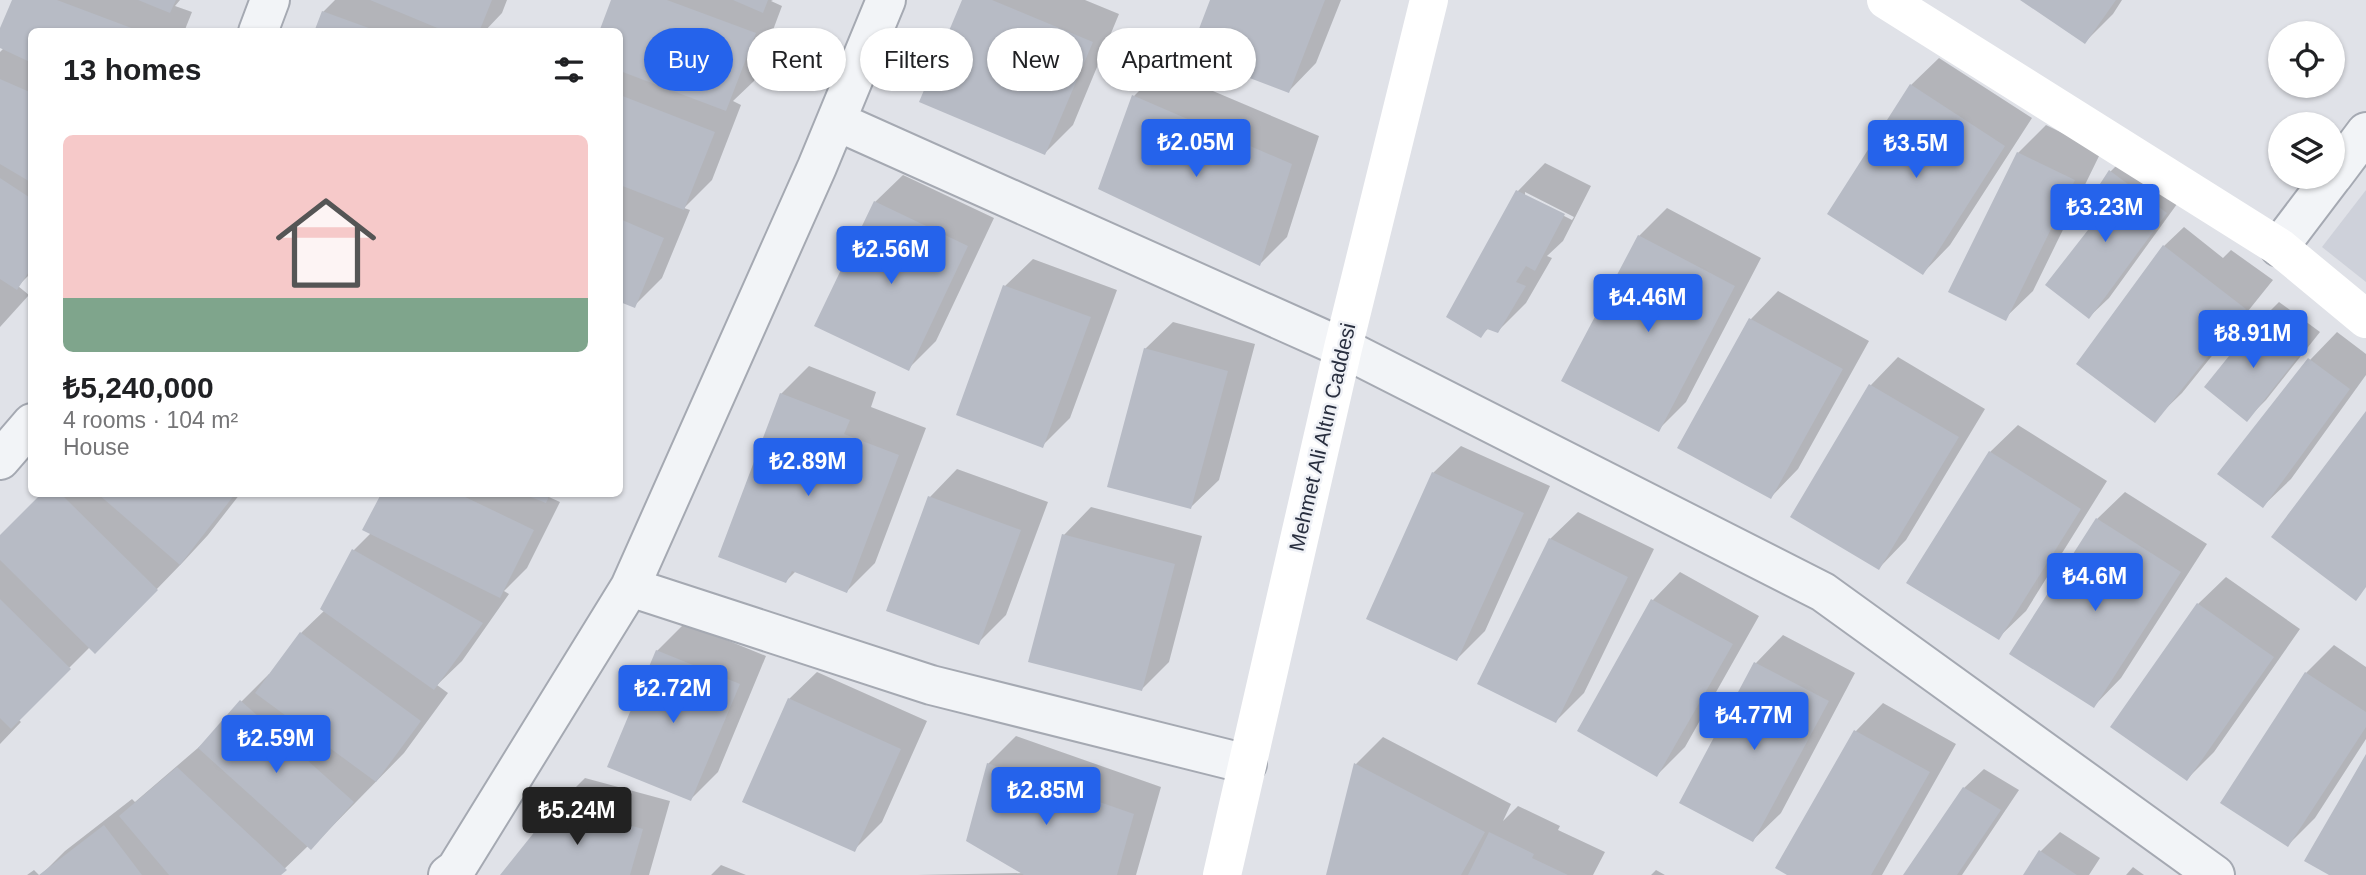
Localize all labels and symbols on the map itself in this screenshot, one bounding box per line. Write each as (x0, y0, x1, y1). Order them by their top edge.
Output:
pin: ₺2.05M (1139, 120, 1253, 179)
pin: ₺3.5M (1867, 120, 1965, 180)
pin: ₺3.23M (2048, 184, 2162, 244)
pin: ₺2.56M (834, 226, 948, 286)
pin: ₺4.46M (1591, 274, 1705, 334)
pin: ₺8.91M (2196, 310, 2310, 370)
street label: Mehmet Ali Altın Caddesi (1285, 321, 1359, 553)
pin: ₺2.89M (751, 438, 865, 498)
pin: ₺4.6M (2046, 554, 2144, 613)
pin: ₺2.72M (616, 666, 730, 725)
pin: ₺4.77M (1697, 692, 1811, 752)
pin: ₺2.59M (219, 716, 333, 775)
pin: ₺2.85M (989, 768, 1103, 827)
pin: ₺5.24M (520, 788, 634, 847)

